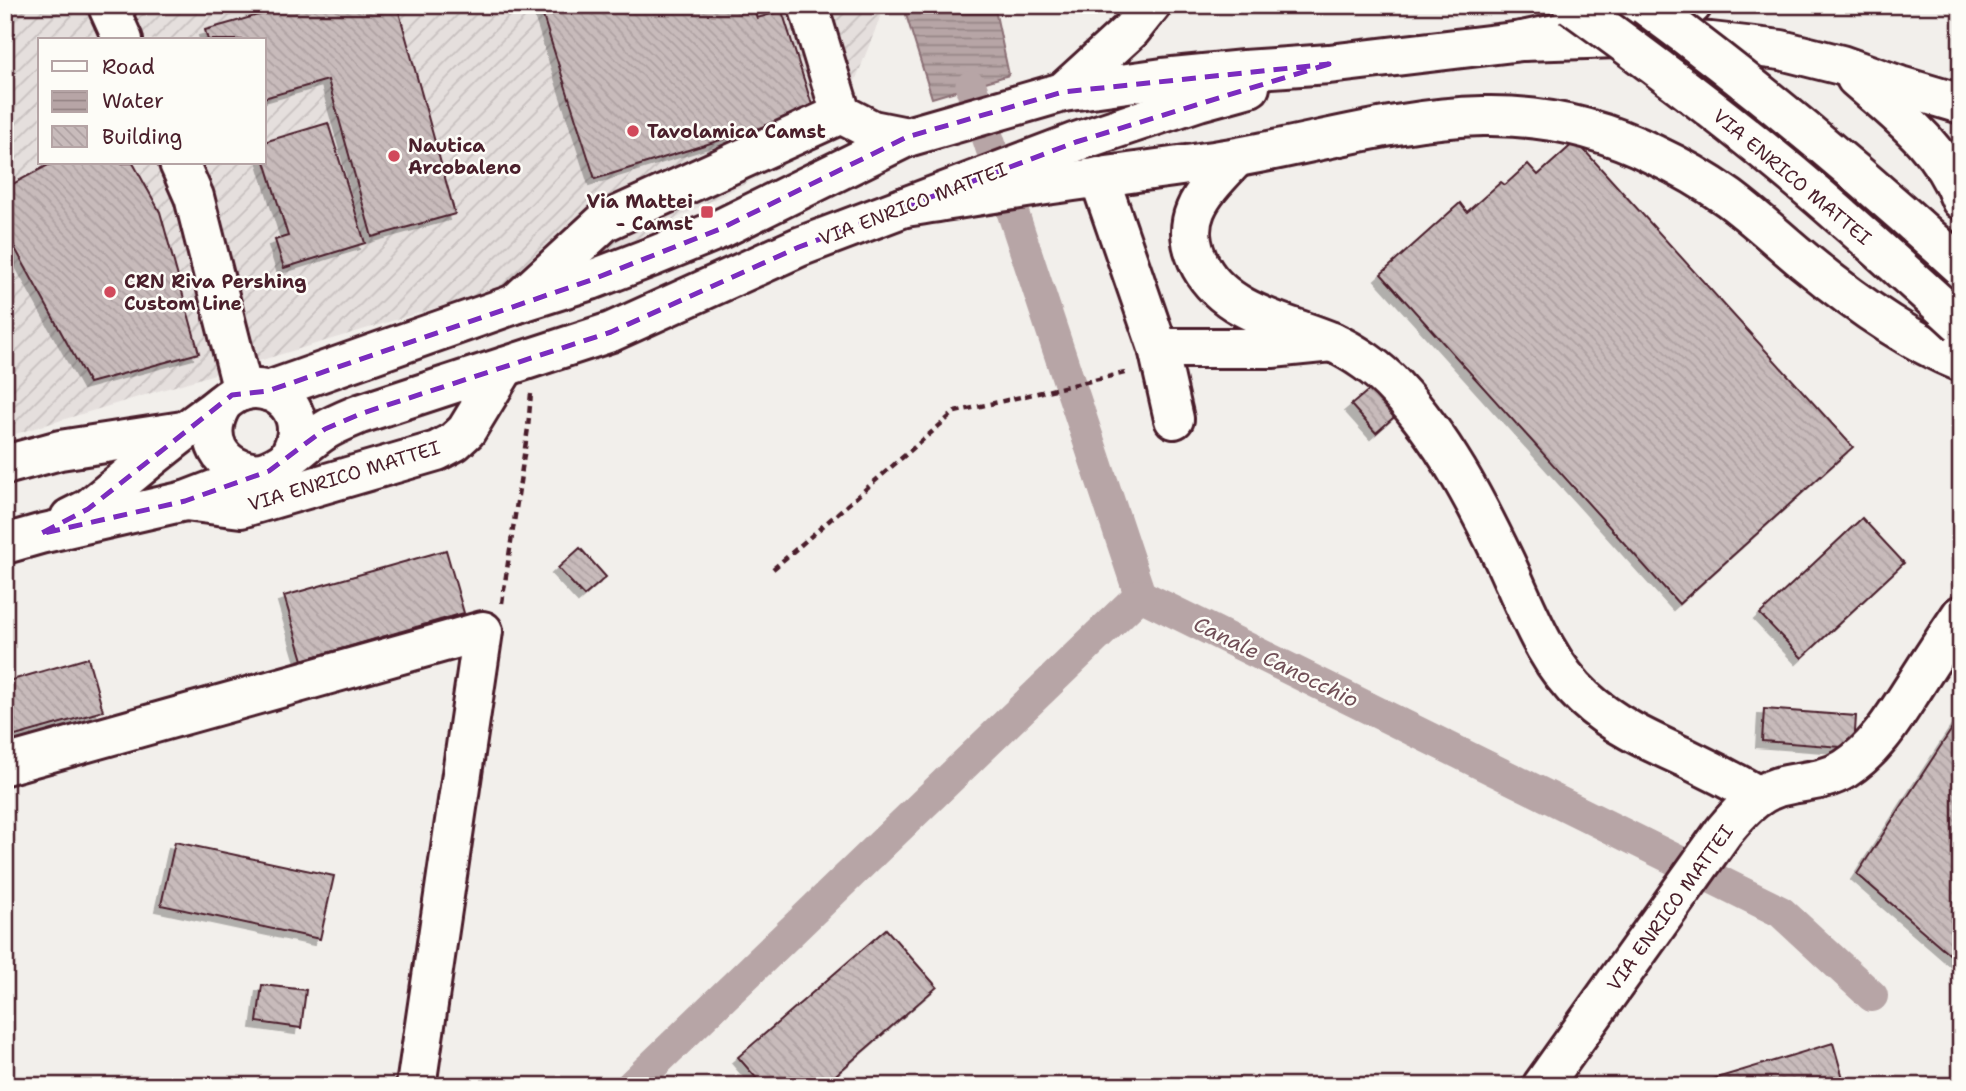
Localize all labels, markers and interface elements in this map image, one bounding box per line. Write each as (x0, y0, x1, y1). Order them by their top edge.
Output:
legend (38, 38, 266, 164)
text: Road (102, 53, 155, 81)
text: Water (102, 87, 164, 115)
street label: VIA ENRICO MATTEI (1708, 103, 1876, 251)
place label: Tavolamica Camst (647, 119, 826, 144)
text: Building (102, 123, 182, 151)
marker: Tavolamica Camst (625, 123, 641, 139)
place label: Nautica Arcobaleno (408, 133, 521, 180)
marker: Nautica Arcobaleno (386, 148, 402, 164)
street label: VIA ENRICO MATTEI (815, 157, 1011, 251)
place label: Via Mattei - Camst (586, 189, 693, 236)
marker: Via Mattei - Camst (699, 204, 715, 220)
place label: CRN Riva Pershing Custom Line (124, 269, 307, 316)
marker: CRN Riva Pershing Custom Line (102, 284, 118, 300)
street label: VIA ENRICO MATTEI (245, 435, 443, 517)
water label: Canale Canocchio (1189, 610, 1363, 714)
street label: VIA ENRICO MATTEI (1601, 820, 1739, 996)

